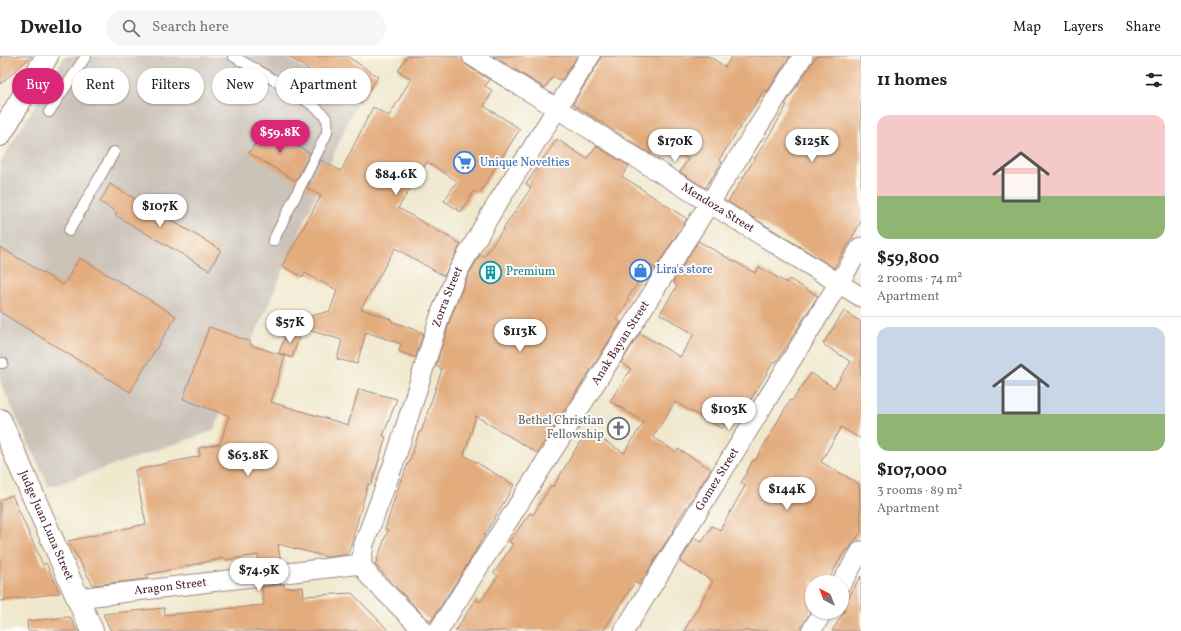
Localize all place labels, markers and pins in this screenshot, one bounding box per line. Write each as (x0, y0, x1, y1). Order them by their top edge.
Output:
pin: $59.8K (247, 120, 313, 154)
pin: $170K (647, 129, 703, 163)
pin: $125K (784, 129, 840, 163)
supermarket icon: Unique Novelties (452, 150, 478, 176)
place label: Unique Novelties (480, 155, 570, 171)
pin: $84.6K (363, 162, 429, 196)
pin: $107K (132, 194, 188, 228)
shop icon: Lira's store (627, 257, 653, 283)
building icon: Premium (478, 259, 504, 285)
place label: Lira's store (656, 262, 713, 278)
place label: Premium (506, 264, 556, 280)
pin: $57K (266, 310, 314, 344)
pin: $113K (492, 319, 548, 353)
pin: $103K (701, 397, 757, 431)
place label: Bethel Christian Fellowship (518, 413, 604, 443)
church icon: Bethel Christian Fellowship (606, 415, 632, 441)
pin: $63.8K (215, 443, 281, 477)
pin: $144K (759, 477, 815, 511)
pin: $74.9K (226, 558, 292, 592)

